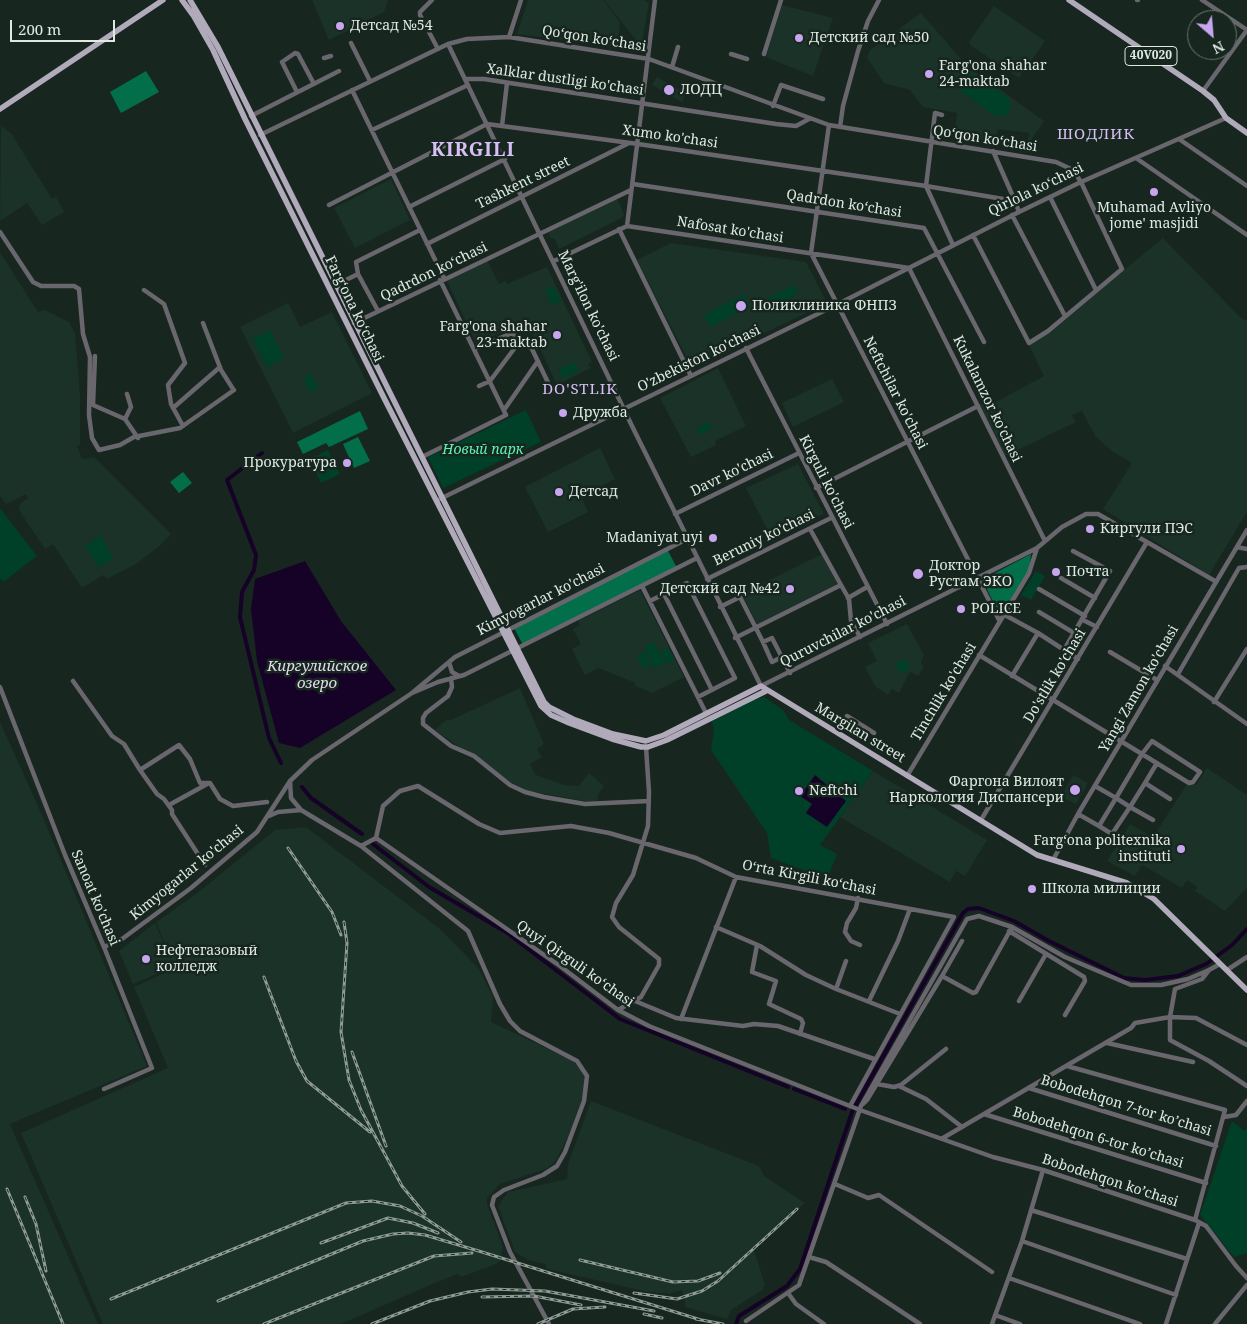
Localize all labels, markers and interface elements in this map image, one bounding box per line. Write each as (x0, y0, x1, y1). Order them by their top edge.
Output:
scale bar (12, 10, 118, 42)
north arrow (1187, 10, 1237, 60)
place label: Детсад №54 (350, 18, 432, 34)
text: 200 m (18, 19, 61, 39)
marker: Детсад №54 (334, 20, 346, 32)
street label: Qoʻqon koʻchasi (541, 22, 647, 56)
place label: Детский сад №50 (809, 30, 929, 46)
marker: Детский сад №50 (793, 32, 805, 44)
text: N (1209, 37, 1228, 59)
road number: 40V020 (1125, 46, 1177, 66)
place label: Farg'ona shahar 24-maktab (939, 58, 1047, 90)
street label: Xalklar dustligi ko'chasi (485, 61, 645, 99)
marker: Farg'ona shahar 24-maktab (923, 68, 935, 80)
place label: ЛОДЦ (680, 82, 722, 98)
marker: ЛОДЦ (662, 83, 676, 97)
street label: Xumo ko'chasi (621, 122, 719, 152)
street label: Qoʻqon koʻchasi (932, 122, 1038, 156)
district label: ШОДЛИК (1056, 126, 1136, 144)
district label: KIRGILI (430, 140, 516, 162)
street label: Tashkent street (473, 153, 573, 213)
street label: Qirlola koʻchasi (986, 160, 1086, 220)
marker: Muhamad Avliyo jome' masjidi (1148, 186, 1160, 198)
street label: Qadrdon koʻchasi (785, 187, 903, 221)
place label: Muhamad Avliyo jome' masjidi (1097, 200, 1211, 232)
street label: Nafosat ko'chasi (675, 213, 785, 247)
street label: Qadrdon koʻchasi (378, 239, 490, 305)
street label: Marg'ilon ko'chasi (554, 248, 622, 364)
street label: Fargʻona koʻchasi (321, 253, 387, 365)
place label: Поликлиника ФНПЗ (752, 298, 897, 314)
marker: Поликлиника ФНПЗ (734, 299, 748, 313)
place label: Farg'ona shahar 23-maktab (439, 319, 547, 352)
street label: O'zbekiston ko'chasi (635, 322, 763, 396)
marker: Farg'ona shahar 23-maktab (551, 329, 563, 341)
street label: Kukalamzor ko'chasi (949, 333, 1025, 465)
street label: Neftchilar ko'chasi (859, 334, 931, 452)
district label: DO'STLIK (541, 381, 619, 399)
place label: Дружба (573, 405, 628, 421)
marker: Дружба (557, 407, 569, 419)
street label: Kirguli ko'chasi (795, 432, 857, 532)
park label: Новый парк (442, 442, 524, 458)
street label: Davr ko'chasi (688, 446, 776, 500)
place label: Прокуратура (244, 455, 337, 471)
marker: Прокуратура (341, 457, 353, 469)
place label: Детсад (569, 484, 618, 500)
marker: Детсад (553, 486, 565, 498)
street label: Beruniy ko'chasi (711, 506, 817, 570)
place label: Киргули ПЭС (1100, 521, 1193, 537)
marker: Киргули ПЭС (1084, 523, 1096, 535)
place label: Madaniyat uyi (606, 530, 703, 546)
marker: Madaniyat uyi (707, 532, 719, 544)
place label: Доктор Рустам ЭКО (929, 558, 1012, 590)
street label: Kimyogarlar ko'chasi (474, 561, 608, 639)
place label: Почта (1066, 564, 1109, 580)
marker: Почта (1050, 566, 1062, 578)
marker: Доктор Рустам ЭКО (911, 567, 925, 581)
place label: Детский сад №42 (660, 581, 780, 597)
marker: Детский сад №42 (784, 583, 796, 595)
street label: Quruvchilar ko'chasi (777, 593, 909, 671)
place label: POLICE (971, 601, 1021, 617)
marker: POLICE (955, 603, 967, 615)
street label: Yangi Zamon ko'chasi (1096, 623, 1182, 755)
street label: Do'stlik ko'chasi (1020, 626, 1090, 726)
street label: Tinchlik ko'chasi (908, 640, 980, 744)
water label: Киргулийское озеро (267, 658, 367, 693)
street label: Margilan street (812, 699, 908, 767)
place label: Фаргона Вилоят Наркология Диспансери (889, 774, 1064, 806)
place label: Neftchi (809, 783, 858, 799)
marker: Фаргона Вилоят Наркология Диспансери (1068, 783, 1082, 797)
marker: Neftchi (793, 785, 805, 797)
street label: Kimyogarlar ko'chasi (127, 822, 247, 924)
place label: Fargʻona politexnika instituti (1034, 833, 1171, 866)
marker: Fargʻona politexnika instituti (1175, 843, 1187, 855)
street label: Sanoat ko'chasi (67, 848, 123, 948)
street label: Oʻrta Kirgili koʻchasi (741, 857, 877, 899)
place label: Школа милиции (1042, 881, 1161, 897)
marker: Школа милиции (1026, 883, 1038, 895)
street label: Quyi Qirguli koʻchasi (513, 917, 637, 1011)
place label: Нефтегазовый колледж (156, 943, 258, 976)
marker: Нефтегазовый колледж (140, 953, 152, 965)
street label: Bobodehqon 7-tor koʼchasi (1039, 1072, 1213, 1140)
street label: Bobodehqon 6-tor koʼchasi (1011, 1104, 1185, 1172)
street label: Bobodehqon koʼchasi (1040, 1151, 1180, 1211)

